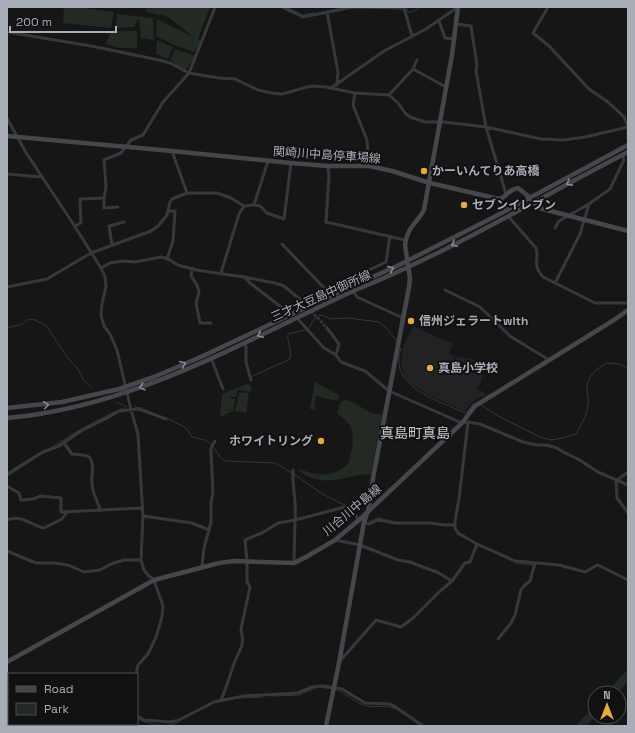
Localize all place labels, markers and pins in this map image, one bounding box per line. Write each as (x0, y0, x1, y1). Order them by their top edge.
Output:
place label: かーいんてりあ高橋 (432, 163, 540, 179)
marker: かーいんてりあ高橋 (419, 166, 429, 176)
place label: セブンイレブン (472, 197, 556, 213)
marker: セブンイレブン (459, 200, 469, 210)
place label: 信州ジェラートwith (419, 313, 528, 329)
marker: 信州ジェラートwith (406, 316, 416, 326)
place label: 真島小学校 (438, 360, 498, 376)
marker: 真島小学校 (425, 363, 435, 373)
place label: ホワイトリング (229, 433, 313, 449)
marker: ホワイトリング (316, 436, 326, 446)

